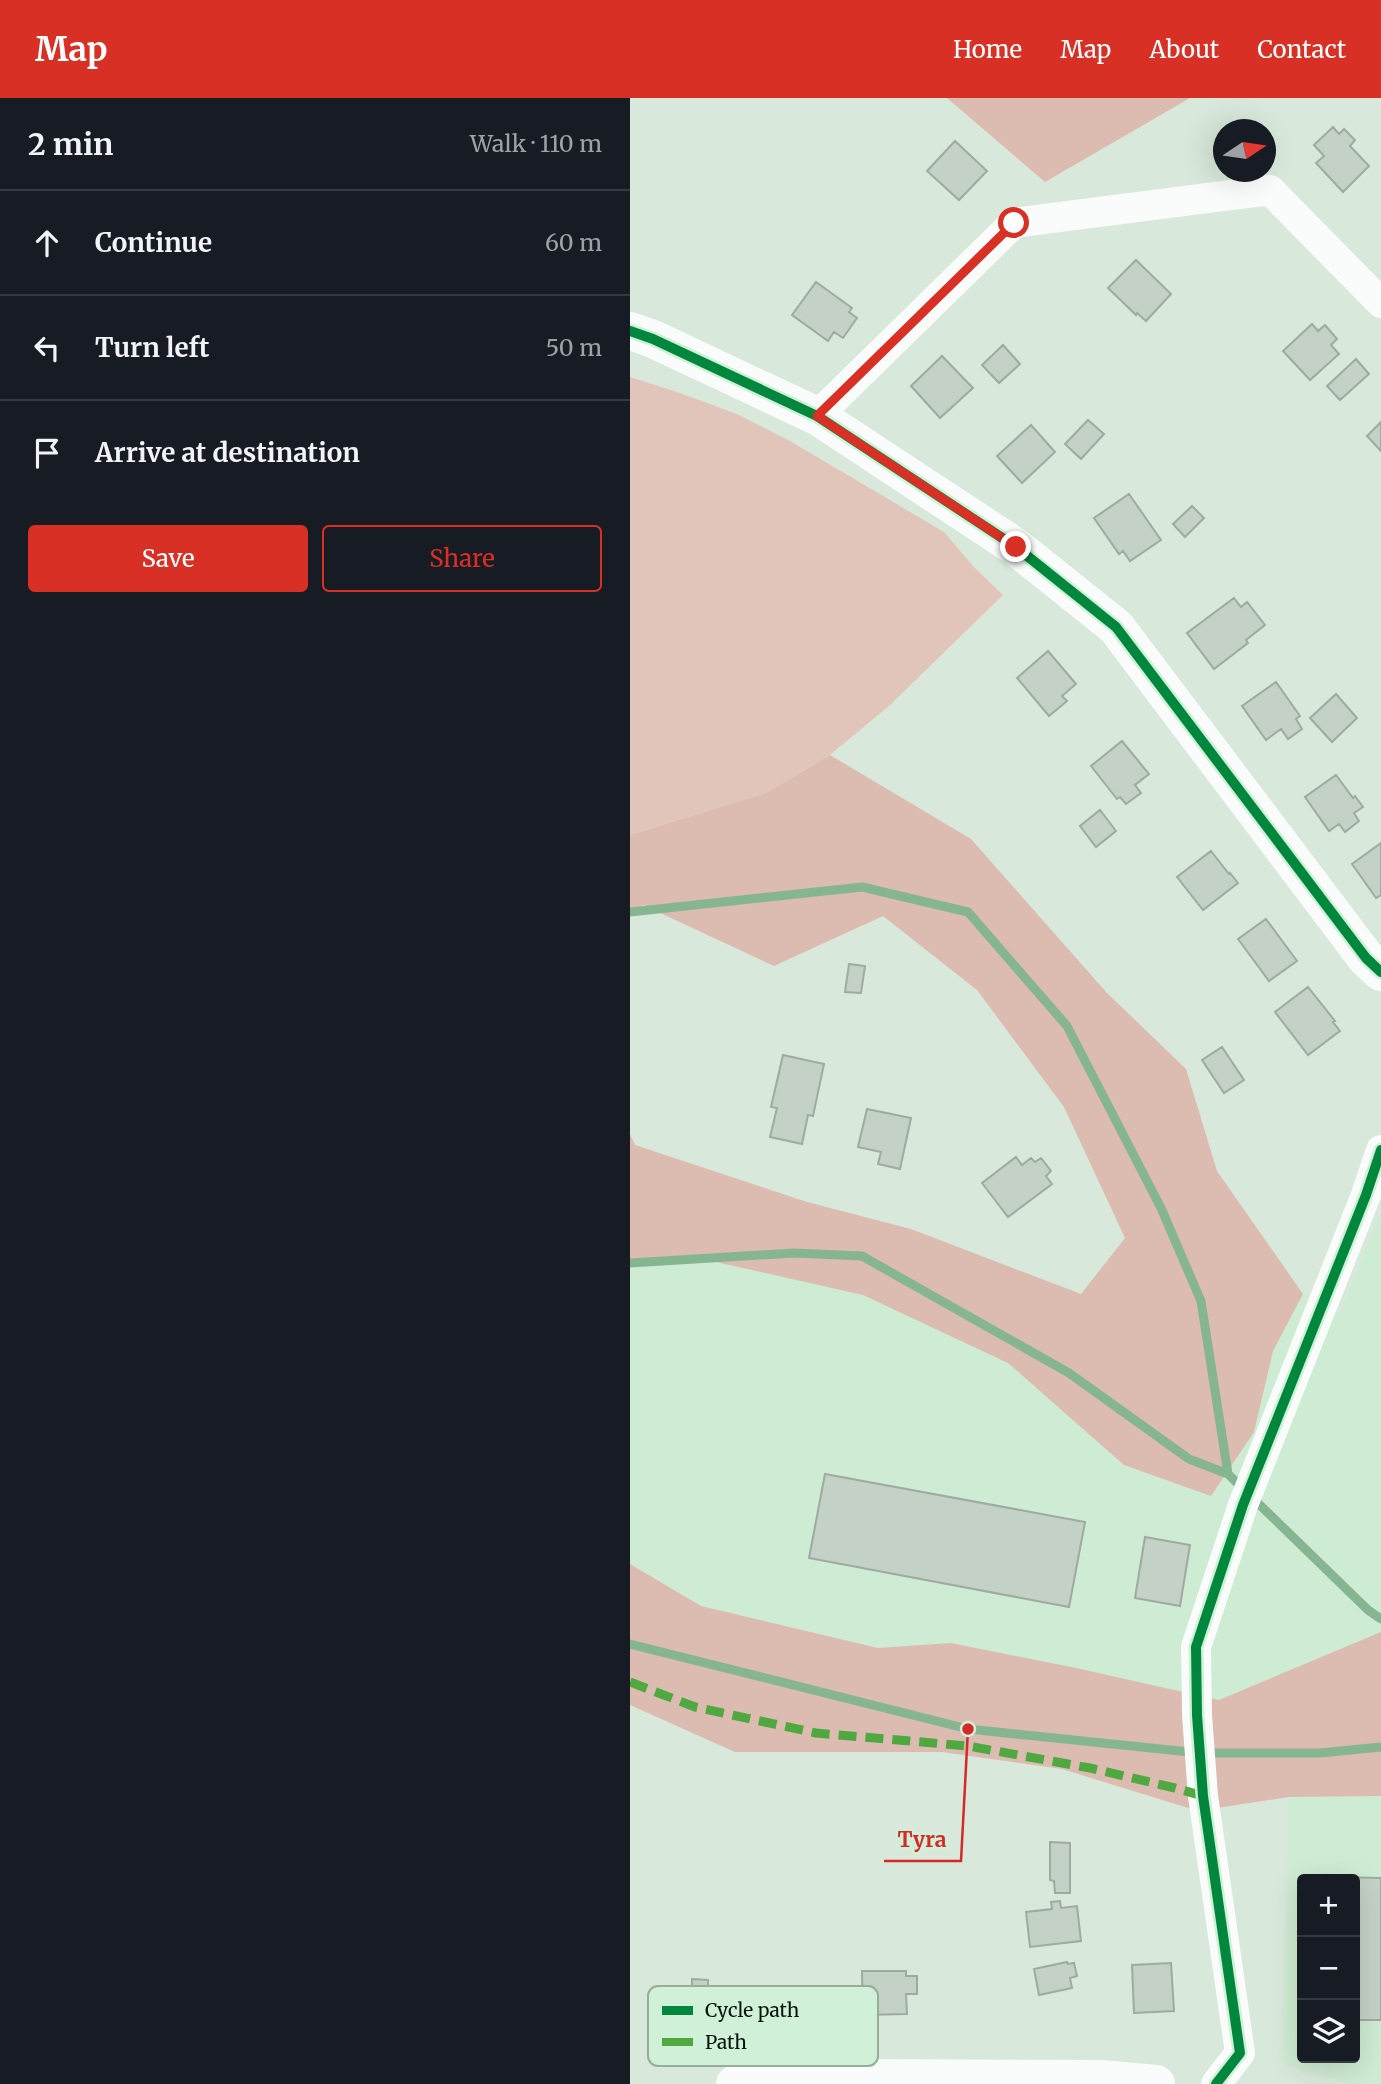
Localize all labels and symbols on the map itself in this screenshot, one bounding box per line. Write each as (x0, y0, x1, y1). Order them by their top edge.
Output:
north arrow (1213, 119, 1276, 182)
route start (998, 207, 1029, 238)
route end (1000, 531, 1031, 562)
callout: Tyra (884, 1819, 961, 1861)
text: Tyra (897, 1826, 947, 1853)
legend (648, 1986, 878, 2066)
text: Cycle path (705, 1998, 800, 2022)
text: Path (705, 2030, 747, 2054)

